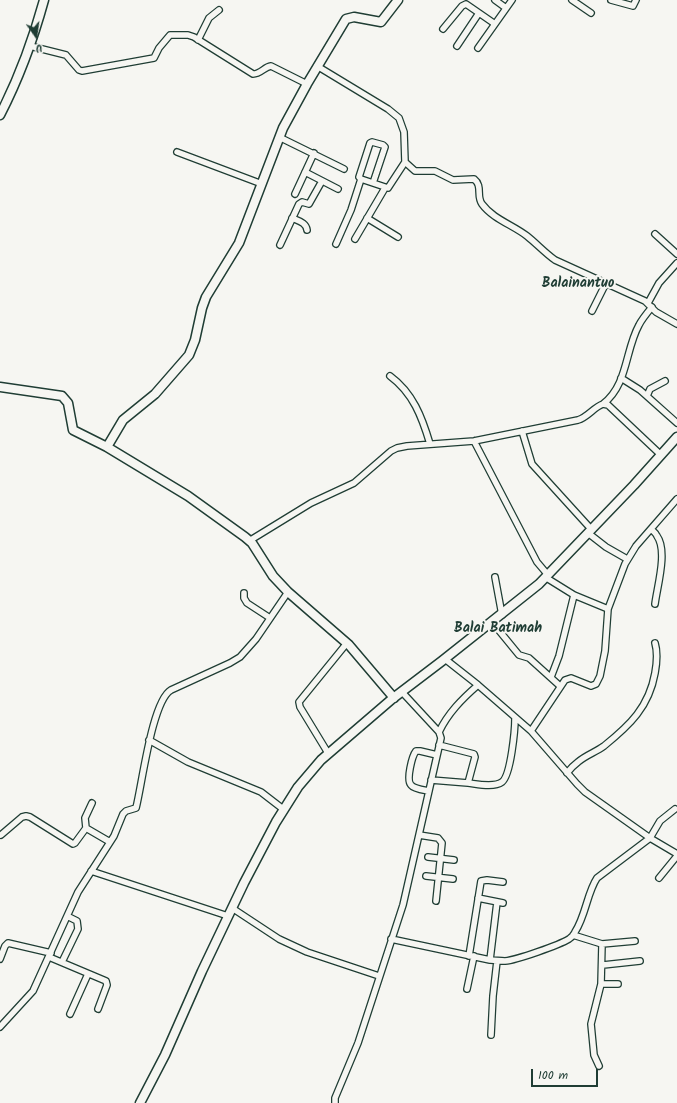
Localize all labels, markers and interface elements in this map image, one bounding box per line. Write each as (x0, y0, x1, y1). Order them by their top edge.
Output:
north arrow (16, 16, 56, 56)
text: U (34, 38, 44, 57)
district label: Balainantuo (542, 277, 614, 293)
district label: Balai Batimah (454, 622, 542, 638)
scale bar (533, 1061, 600, 1087)
text: 100 m (538, 1066, 568, 1085)

